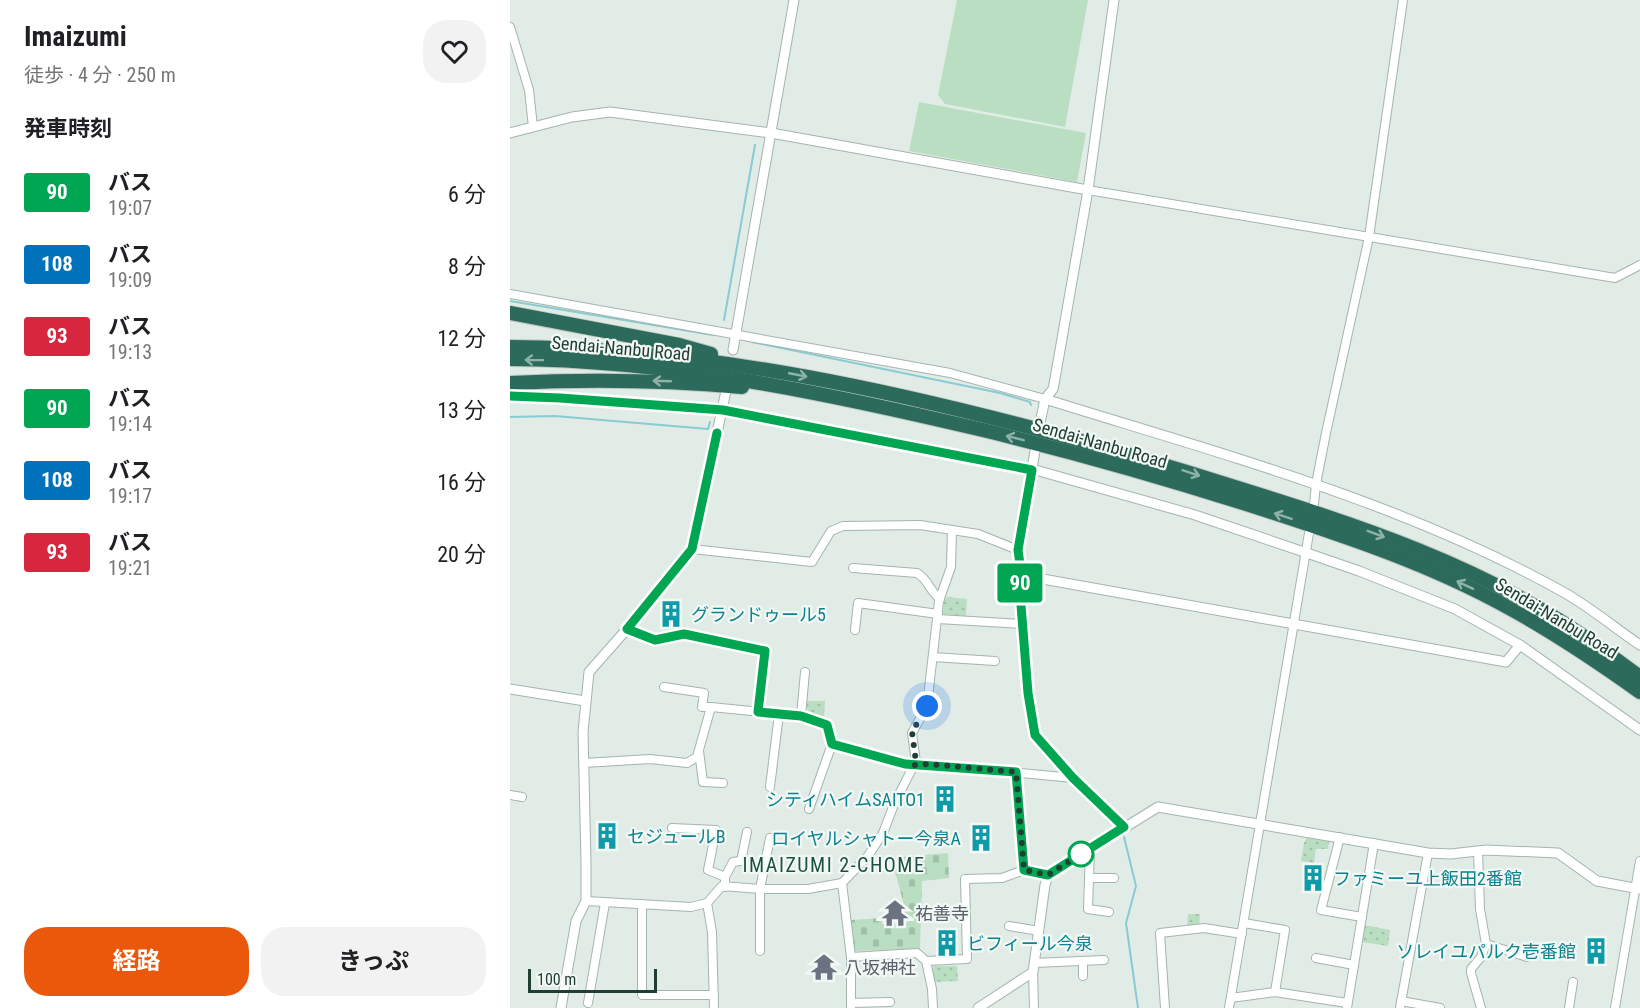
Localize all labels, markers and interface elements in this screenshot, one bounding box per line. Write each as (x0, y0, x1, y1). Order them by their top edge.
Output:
text: Imaizumi (24, 20, 127, 53)
button: heart (423, 20, 486, 83)
text: 徒歩 · 4 分 · 250 m (24, 63, 176, 87)
text: 発車時刻 (24, 116, 112, 141)
text: バス (108, 170, 152, 195)
text: 90 (46, 180, 68, 204)
text: 6 分 (448, 182, 486, 207)
text: 19:07 (108, 196, 152, 220)
text: バス (108, 242, 152, 267)
text: 108 (41, 252, 73, 276)
text: 8 分 (448, 254, 486, 279)
text: 19:09 (108, 268, 152, 292)
text: バス (108, 314, 152, 339)
text: 93 (46, 324, 68, 348)
text: 12 分 (437, 326, 486, 351)
street label: Sendai-Nanbu Road (551, 331, 691, 365)
text: 19:13 (108, 340, 152, 364)
one-way arrow (524, 354, 544, 365)
one-way arrow (787, 370, 807, 381)
one-way arrow (652, 376, 672, 387)
text: バス (108, 386, 152, 411)
text: 90 (46, 396, 68, 420)
text: 13 分 (437, 398, 486, 423)
text: 19:14 (108, 412, 152, 436)
street label: Sendai-Nanbu Road (1030, 414, 1170, 472)
one-way arrow (1006, 432, 1025, 443)
text: バス (108, 458, 152, 483)
text: 108 (41, 468, 73, 492)
one-way arrow (1181, 468, 1200, 479)
text: 16 分 (437, 470, 486, 495)
text: 19:17 (108, 484, 152, 508)
one-way arrow (1274, 510, 1293, 521)
one-way arrow (1366, 529, 1385, 540)
text: バス (108, 530, 152, 555)
text: 93 (46, 540, 68, 564)
text: 20 分 (437, 542, 486, 567)
text: 19:21 (108, 556, 152, 580)
line badge: 90 (993, 564, 1047, 602)
text: 90 (1009, 571, 1031, 595)
street label: Sendai-Nanbu Road (1492, 573, 1622, 663)
one-way arrow (1456, 579, 1474, 591)
building icon: グランドゥール5 (656, 599, 686, 629)
place label: グランドゥール5 (691, 604, 826, 625)
your location (912, 691, 942, 721)
building icon: シティハイムSAITO1 (930, 784, 960, 814)
place label: シティハイムSAITO1 (766, 789, 925, 810)
building icon: セジュールB (592, 821, 622, 851)
building icon: ロイヤルシャトー今泉A (966, 823, 996, 853)
place label: セジュールB (627, 826, 726, 847)
place label: ロイヤルシャトー今泉A (771, 828, 962, 849)
unlabelled marker (1068, 841, 1094, 867)
district label: IMAIZUMI 2-CHOME (743, 853, 925, 877)
building icon: ファミーユ上飯田2番館 (1298, 863, 1328, 893)
place label: ファミーユ上飯田2番館 (1333, 868, 1522, 889)
temple icon: 祐善寺 (880, 898, 910, 928)
place label: 祐善寺 (915, 903, 969, 924)
button: 経路 (24, 927, 249, 996)
button: きっぷ (261, 927, 486, 996)
building icon: ビフィール今泉 (932, 928, 962, 958)
place label: ビフィール今泉 (967, 933, 1093, 954)
building icon: ソレイユパルク壱番館 (1581, 936, 1611, 966)
place label: ソレイユパルク壱番館 (1396, 941, 1576, 962)
temple icon: 八坂神社 (809, 952, 839, 982)
place label: 八坂神社 (844, 957, 916, 978)
scale bar (528, 966, 657, 994)
text: 100 m (537, 970, 576, 989)

